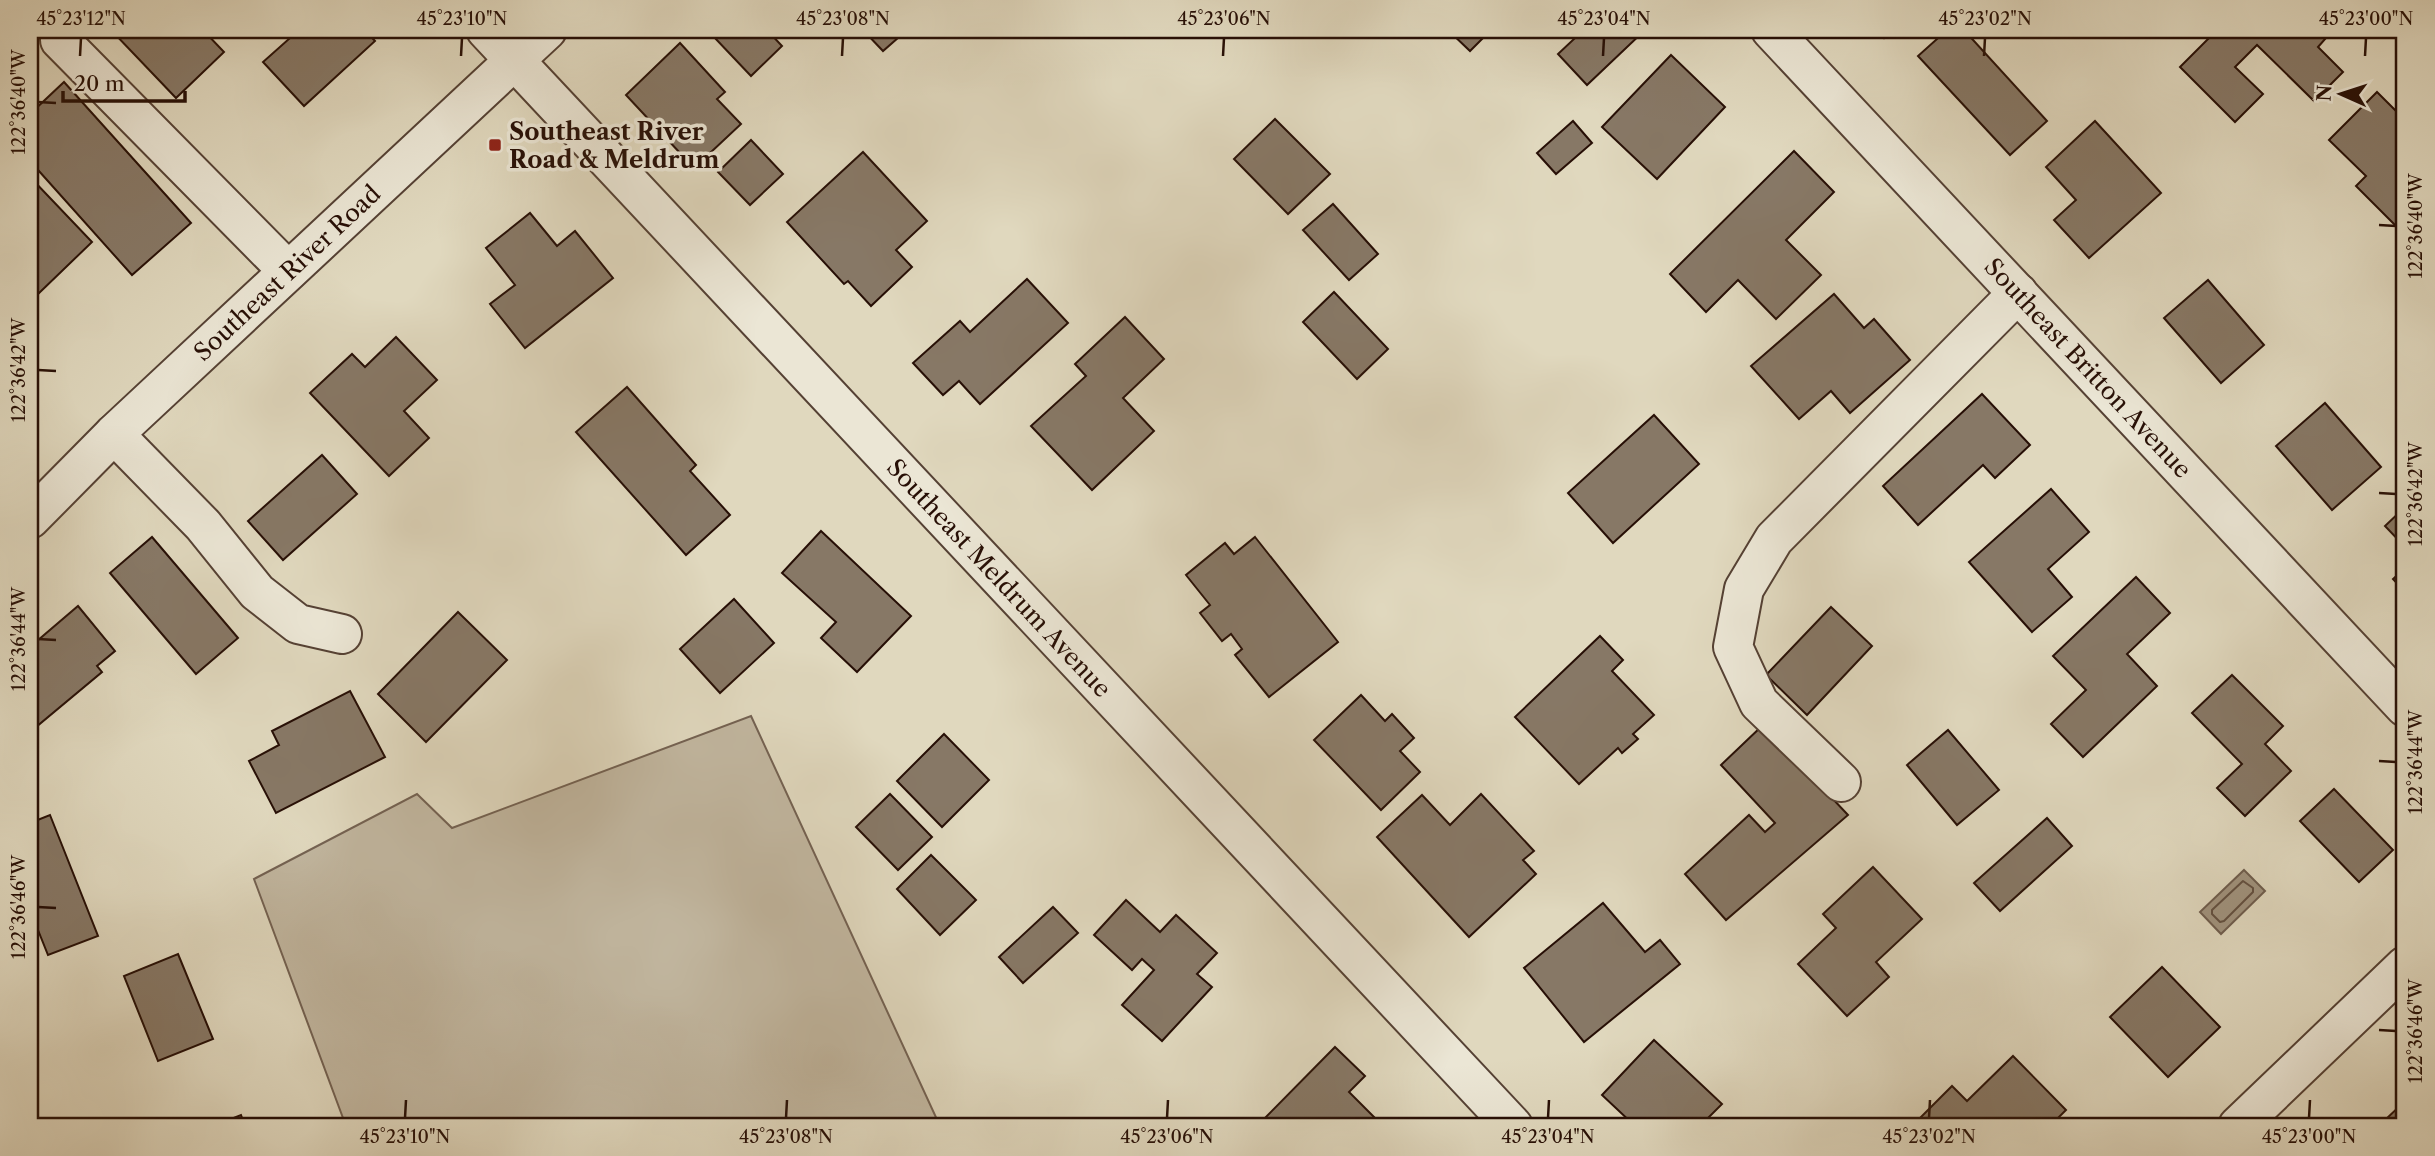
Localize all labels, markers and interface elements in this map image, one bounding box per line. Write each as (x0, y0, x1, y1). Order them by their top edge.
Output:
text: 45°23'12"N (36, 8, 126, 30)
text: 45°23'10"N (417, 8, 508, 30)
text: 45°23'08"N (796, 8, 890, 30)
text: 45°23'06"N (1177, 8, 1271, 30)
text: 45°23'04"N (1557, 8, 1651, 30)
text: 45°23'02"N (1938, 8, 2032, 30)
text: 45°23'00"N (2319, 8, 2413, 30)
text: 122°36'40"W (8, 48, 30, 155)
scale bar (63, 60, 186, 104)
north arrow (2306, 60, 2376, 130)
text: 20 m (74, 71, 125, 96)
text: N (2313, 84, 2336, 102)
place label: Southeast River Road & Meldrum (509, 117, 719, 174)
marker: Southeast River Road & Meldrum (487, 137, 503, 153)
text: 122°36'40"W (2405, 172, 2427, 279)
street label: Southeast River Road (188, 179, 387, 367)
street label: Southeast Britton Avenue (1978, 252, 2198, 484)
text: 122°36'42"W (8, 316, 30, 422)
text: 122°36'42"W (2405, 440, 2427, 546)
street label: Southeast Meldrum Avenue (881, 453, 1117, 703)
text: 122°36'44"W (8, 586, 30, 691)
text: 122°36'44"W (2405, 709, 2427, 814)
text: 122°36'46"W (8, 854, 30, 959)
text: 122°36'46"W (2405, 978, 2427, 1083)
text: 45°23'10"N (360, 1126, 451, 1148)
text: 45°23'08"N (739, 1126, 833, 1148)
text: 45°23'06"N (1120, 1126, 1214, 1148)
text: 45°23'04"N (1501, 1126, 1595, 1148)
text: 45°23'02"N (1882, 1126, 1976, 1148)
text: 45°23'00"N (2262, 1126, 2356, 1148)

